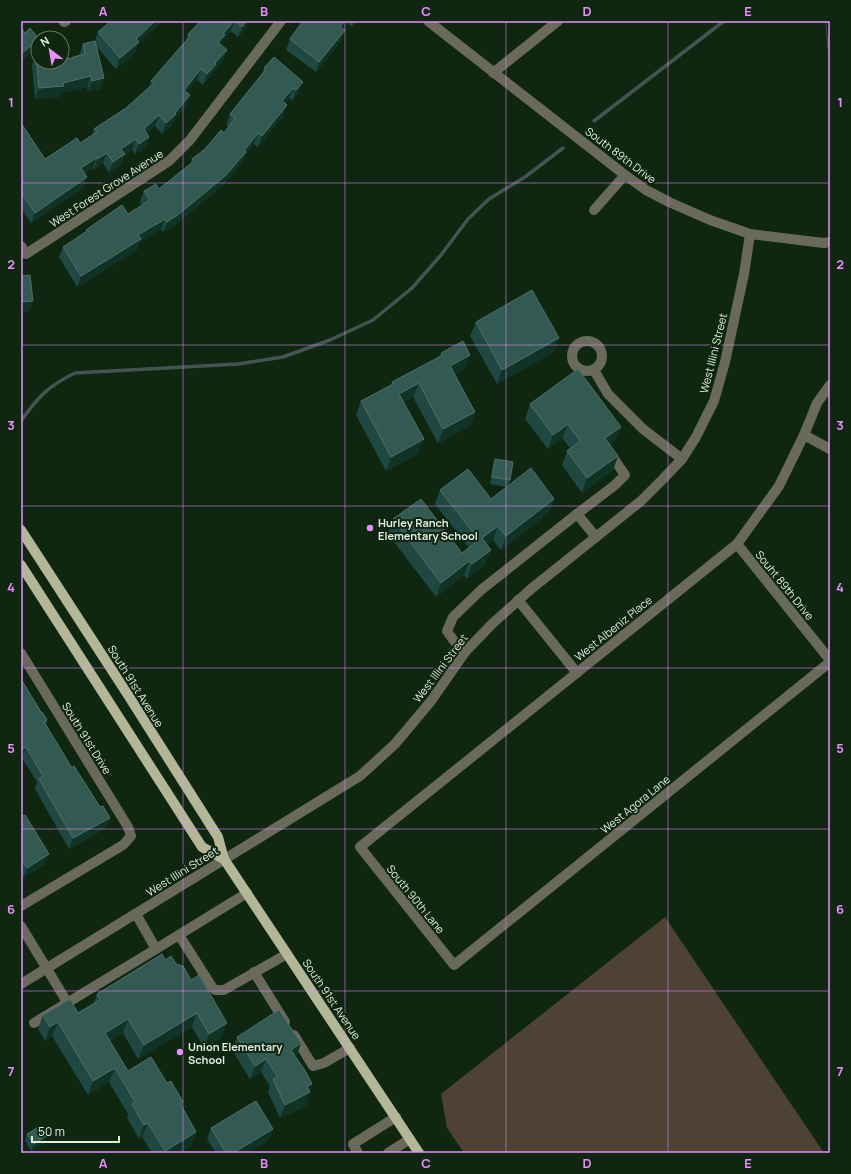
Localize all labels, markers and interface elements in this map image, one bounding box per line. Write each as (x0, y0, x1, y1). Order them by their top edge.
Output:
text: A (99, 2, 108, 20)
text: B (260, 2, 268, 20)
text: C (421, 2, 431, 20)
text: D (582, 2, 592, 20)
text: E (744, 2, 752, 20)
north arrow (30, 30, 70, 70)
text: N (37, 32, 52, 49)
text: 1 (8, 93, 14, 111)
text: 1 (837, 93, 843, 111)
street label: South 89th Drive (583, 123, 660, 187)
street label: West Forest Grove Avenue (46, 145, 166, 230)
text: 2 (7, 255, 15, 273)
text: 2 (836, 255, 844, 273)
street label: West Illini Street (696, 311, 730, 395)
text: 3 (7, 416, 15, 434)
text: 3 (836, 416, 844, 434)
place label: Hurley Ranch Elementary School (378, 515, 478, 543)
marker: Hurley Ranch Elementary School (365, 523, 375, 533)
street label: Souht 89th Drive (752, 547, 818, 623)
text: 4 (7, 578, 15, 596)
text: 4 (836, 578, 844, 596)
street label: West Albeniz Place (571, 592, 655, 664)
street label: West Illini Street (409, 631, 471, 705)
street label: South 91st Avenue (105, 642, 168, 730)
street label: South 91st Drive (59, 699, 115, 777)
text: 5 (7, 739, 15, 757)
text: 5 (836, 739, 844, 757)
street label: West Agora Lane (597, 771, 673, 837)
street label: West Illini Street (143, 843, 221, 899)
street label: South 90th Lane (384, 862, 449, 937)
text: 6 (7, 900, 15, 918)
text: 6 (836, 900, 844, 918)
street label: South 91st Avenue (299, 956, 365, 1043)
place label: Union Elementary School (188, 1039, 283, 1067)
marker: Union Elementary School (175, 1047, 185, 1057)
text: 7 (8, 1062, 15, 1080)
text: 7 (837, 1062, 844, 1080)
scale bar (32, 1118, 119, 1144)
text: 50 m (38, 1123, 65, 1140)
text: A (99, 1154, 108, 1172)
text: B (260, 1154, 268, 1172)
text: C (421, 1154, 431, 1172)
text: D (582, 1154, 592, 1172)
text: E (744, 1154, 752, 1172)

